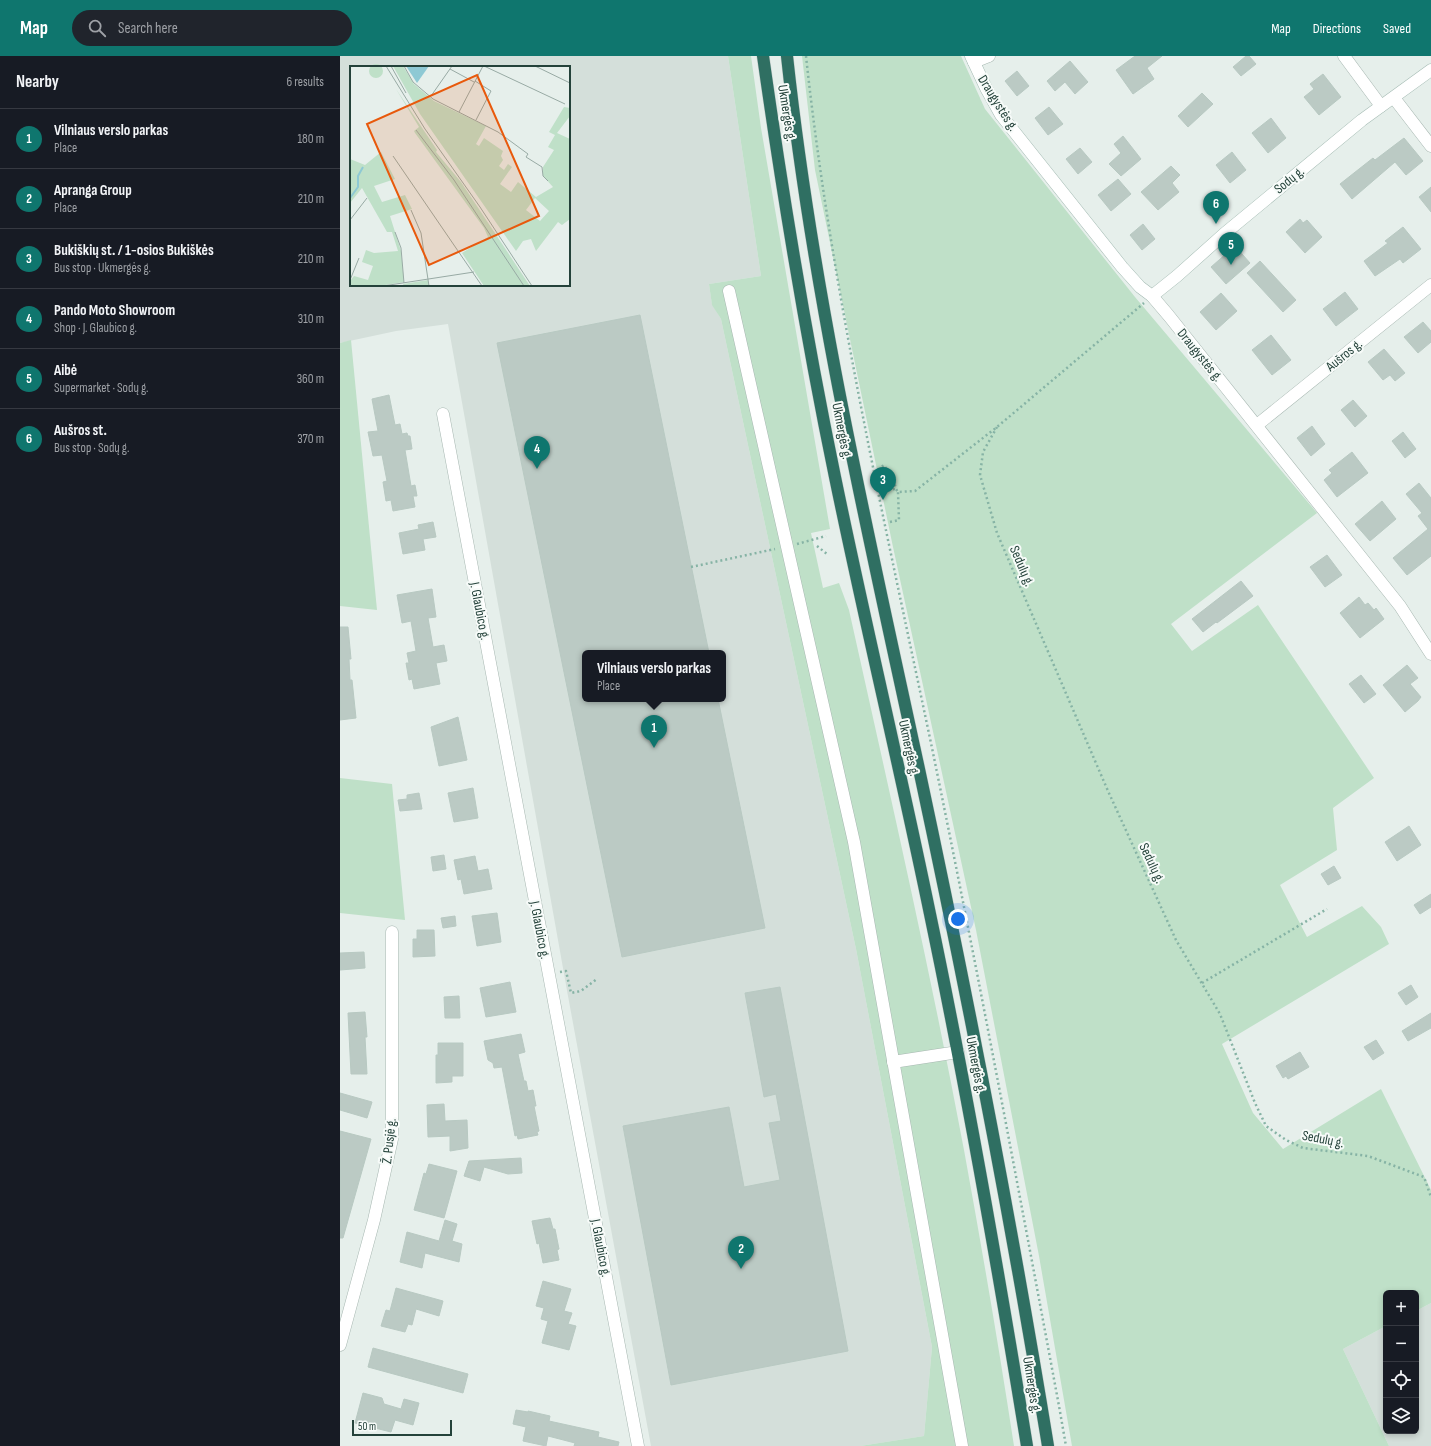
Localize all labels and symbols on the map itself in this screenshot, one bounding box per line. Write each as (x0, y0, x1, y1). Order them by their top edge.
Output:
inset map (350, 66, 570, 286)
street label: Draugystės g. (974, 72, 1022, 134)
street label: Ukmergės g. (774, 83, 800, 143)
street label: Sodų g. (1270, 163, 1308, 197)
pin: 6 (1203, 191, 1229, 224)
pin: 5 (1218, 232, 1244, 265)
street label: Draugystės g. (1174, 325, 1226, 385)
street label: Aušros g. (1322, 335, 1366, 375)
street label: Ukmergės g. (828, 401, 856, 461)
pin: 4 (524, 436, 550, 469)
pin: 3 (870, 467, 896, 500)
street label: Sedulų g. (1006, 543, 1038, 589)
street label: J. Glaubico g. (466, 580, 494, 641)
pin: 1 (641, 715, 667, 748)
street label: Ukmergės g. (895, 718, 923, 778)
street label: Sedulų g. (1135, 840, 1169, 886)
street label: J. Glaubico g. (526, 899, 554, 960)
your location (948, 909, 968, 929)
street label: Ukmergės g. (962, 1035, 990, 1095)
street label: Ž. Pusjė g. (378, 1117, 400, 1165)
street label: Sedulų g. (1301, 1127, 1345, 1151)
street label: J. Glaubico g. (587, 1217, 615, 1278)
pin: 2 (728, 1236, 754, 1269)
street label: Ukmergės g. (1019, 1355, 1045, 1415)
scale bar (352, 1418, 452, 1437)

